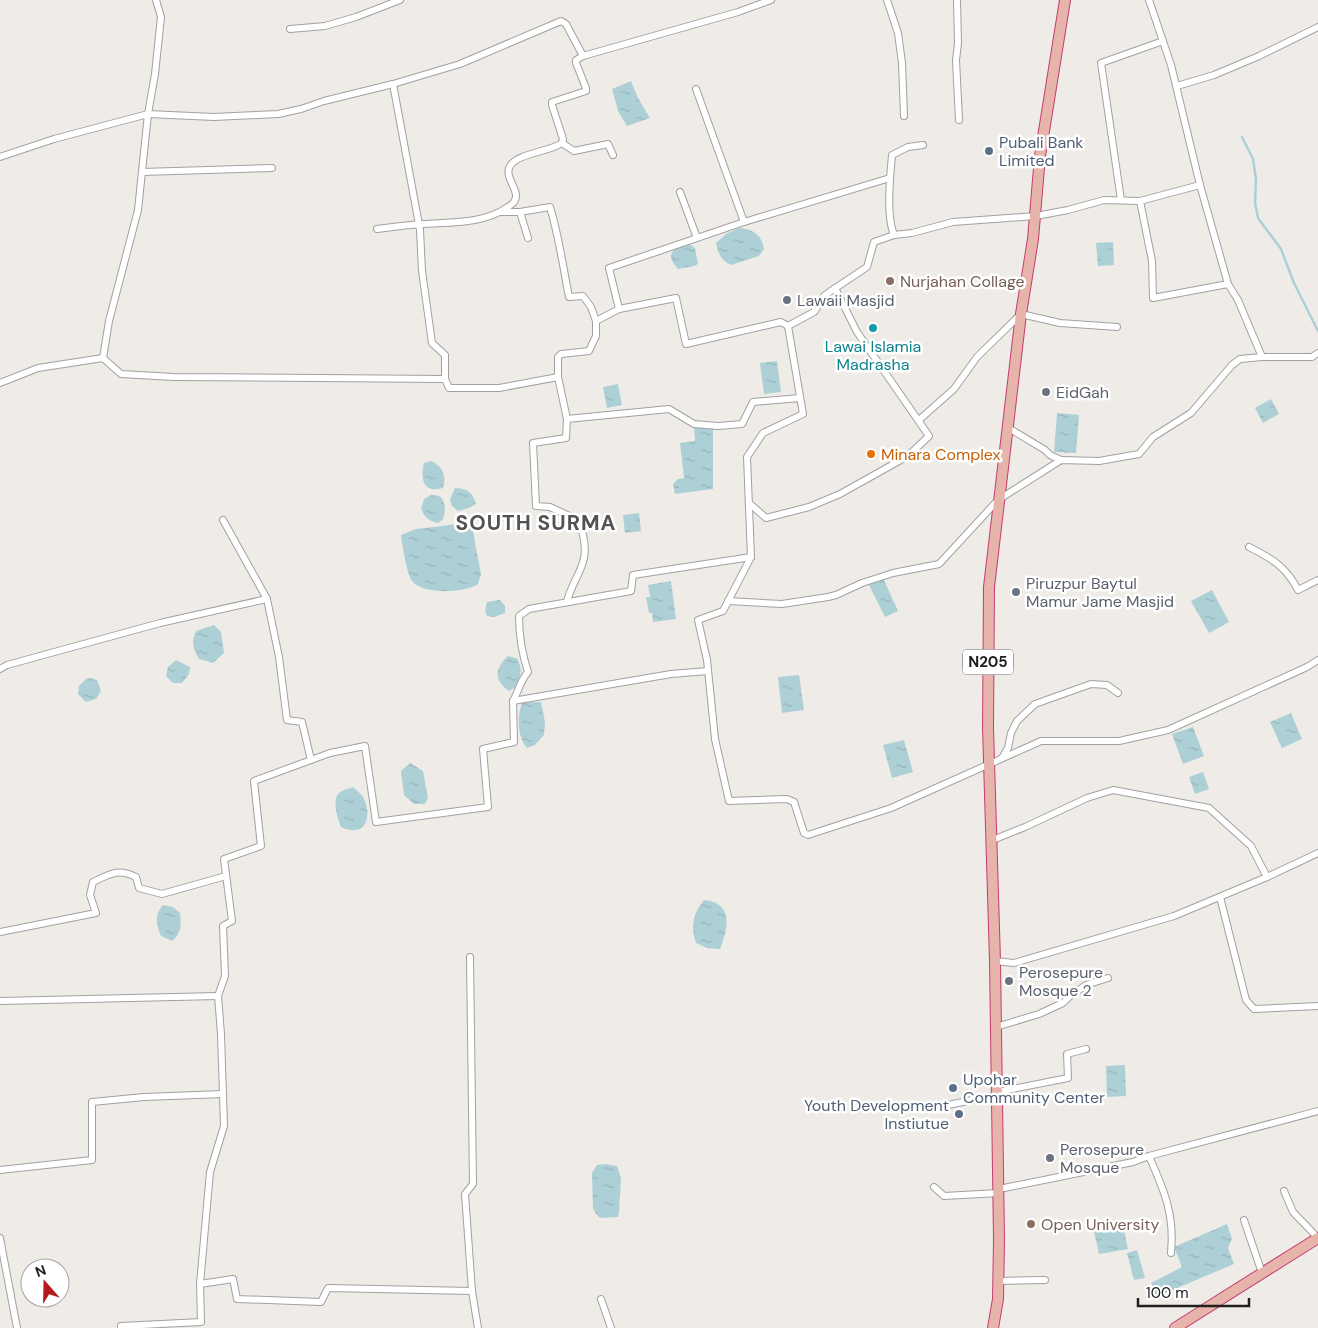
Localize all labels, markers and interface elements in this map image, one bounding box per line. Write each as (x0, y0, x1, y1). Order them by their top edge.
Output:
place label: Pubali Bank Limited (999, 132, 1083, 171)
marker: Pubali Bank Limited (983, 145, 995, 157)
place label: Nurjahan Collage (900, 271, 1025, 292)
marker: Nurjahan Collage (884, 275, 896, 287)
place label: Lawaii Masjid (797, 290, 895, 311)
marker: Lawaii Masjid (781, 294, 793, 306)
marker: Lawai Islamia Madrasha (867, 322, 879, 334)
place label: Lawai Islamia Madrasha (825, 336, 921, 375)
place label: EidGah (1056, 382, 1109, 403)
marker: EidGah (1040, 386, 1052, 398)
place label: Minara Complex (881, 444, 1001, 465)
marker: Minara Complex (865, 448, 877, 460)
district label: SOUTH SURMA (456, 509, 616, 537)
place label: Piruzpur Baytul Mamur Jame Masjid (1026, 573, 1174, 612)
marker: Piruzpur Baytul Mamur Jame Masjid (1010, 586, 1022, 598)
road number: N205 (963, 650, 1013, 674)
place label: Perosepure Mosque 2 (1019, 962, 1103, 1001)
marker: Perosepure Mosque 2 (1003, 975, 1015, 987)
place label: Upohar Community Center (963, 1069, 1105, 1108)
marker: Upohar Community Center (947, 1082, 959, 1094)
place label: Youth Development Instiutue (804, 1095, 949, 1134)
marker: Youth Development Instiutue (953, 1108, 965, 1120)
place label: Perosepure Mosque (1060, 1139, 1144, 1178)
marker: Perosepure Mosque (1044, 1152, 1056, 1164)
place label: Open University (1041, 1214, 1160, 1235)
marker: Open University (1025, 1218, 1037, 1230)
north arrow (20, 1258, 70, 1308)
text: N (33, 1261, 48, 1281)
scale bar (1138, 1276, 1249, 1308)
text: 100 m (1146, 1283, 1189, 1303)

